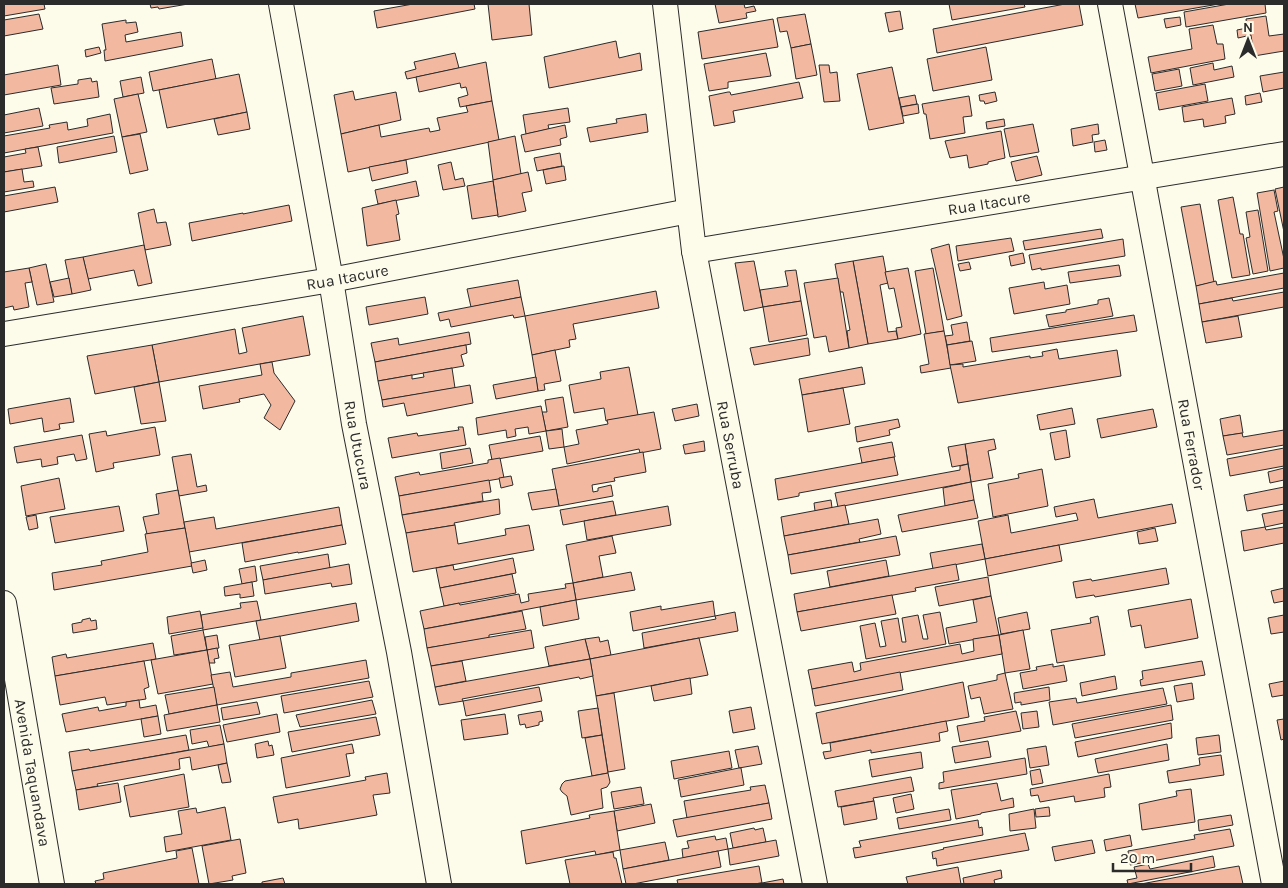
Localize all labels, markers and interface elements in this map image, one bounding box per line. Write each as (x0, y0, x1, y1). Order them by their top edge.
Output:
north arrow (1223, 15, 1273, 65)
text: N (1243, 19, 1253, 36)
street label: Rua Itacure (946, 186, 1032, 219)
street label: Rua Itacure (305, 260, 390, 293)
street label: Rua Ferrador (1174, 397, 1210, 492)
street label: Rua Utucura (341, 399, 376, 492)
street label: Rua Serruba (713, 399, 749, 491)
street label: Avenida Taquandava (11, 697, 55, 848)
scale bar (1113, 840, 1190, 872)
text: 20 m (1120, 849, 1155, 867)

